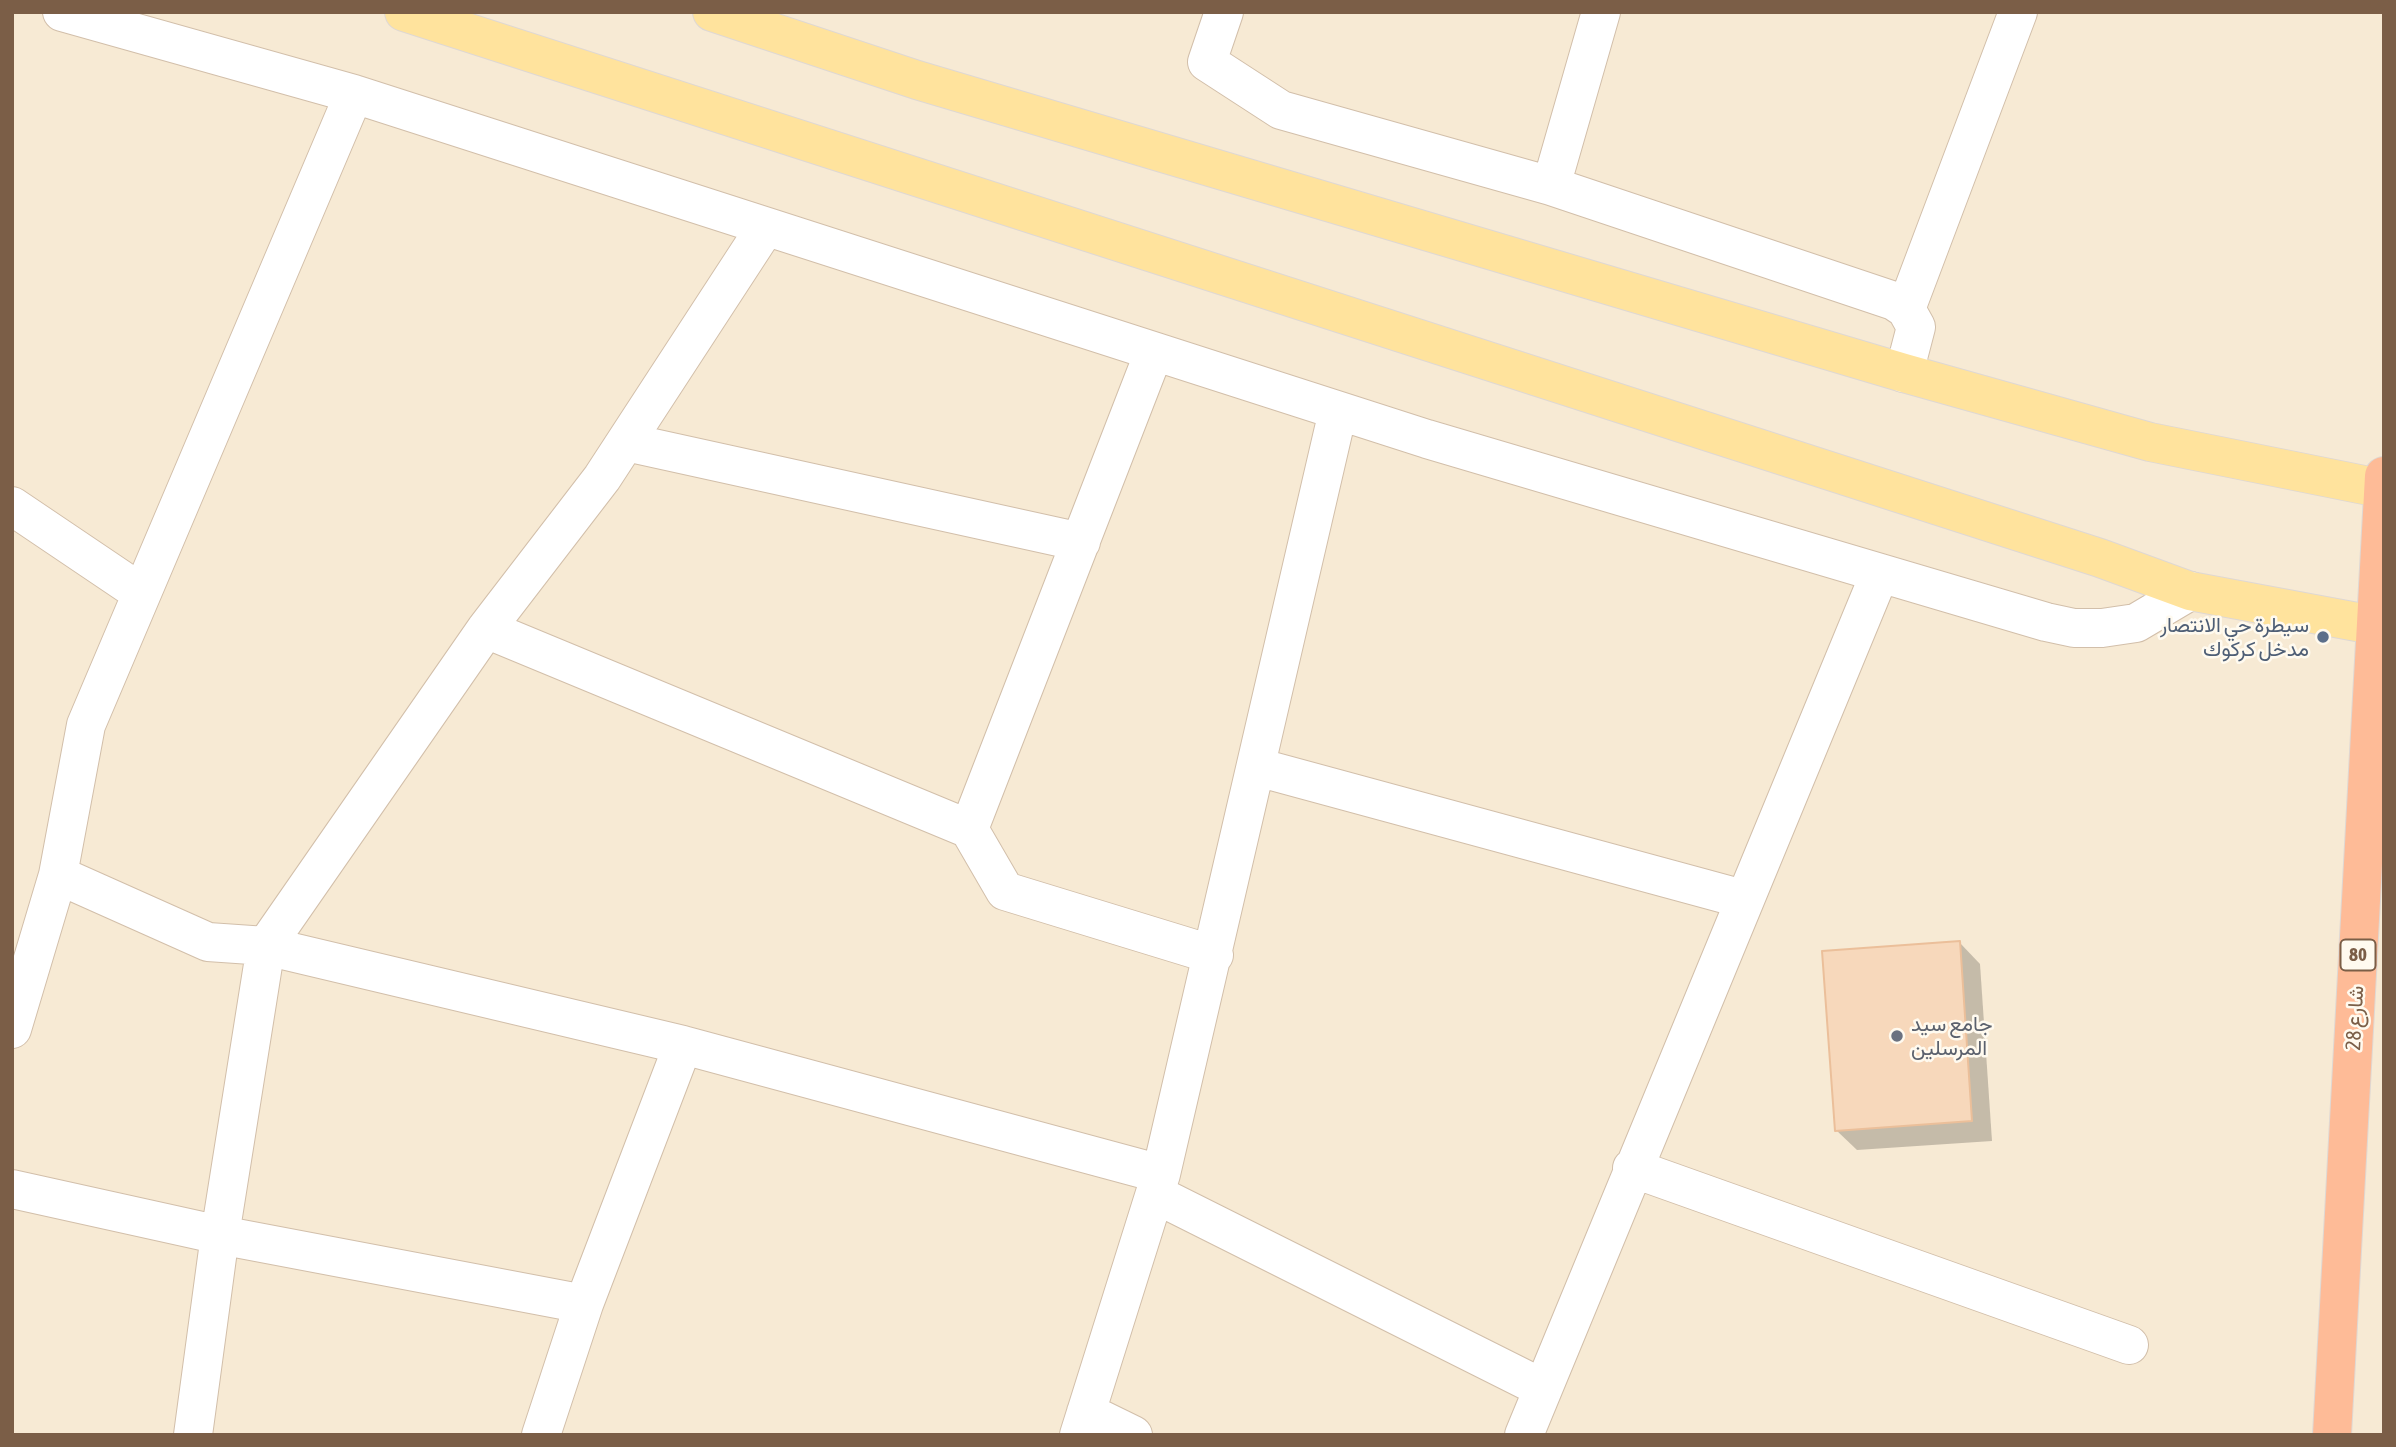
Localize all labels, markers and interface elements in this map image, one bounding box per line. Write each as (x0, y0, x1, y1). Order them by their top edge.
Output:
place label: سيطرة حي الانتصار مدخل كركوك (2160, 612, 2309, 662)
marker: سيطرة حي الانتصار مدخل كركوك (2315, 629, 2331, 645)
road number: 80 (2340, 939, 2376, 970)
street label: شارع 28 (2341, 985, 2369, 1051)
place label: جامع سيد المرسلين (1911, 1011, 1993, 1061)
marker: جامع سيد المرسلين (1889, 1028, 1905, 1044)

